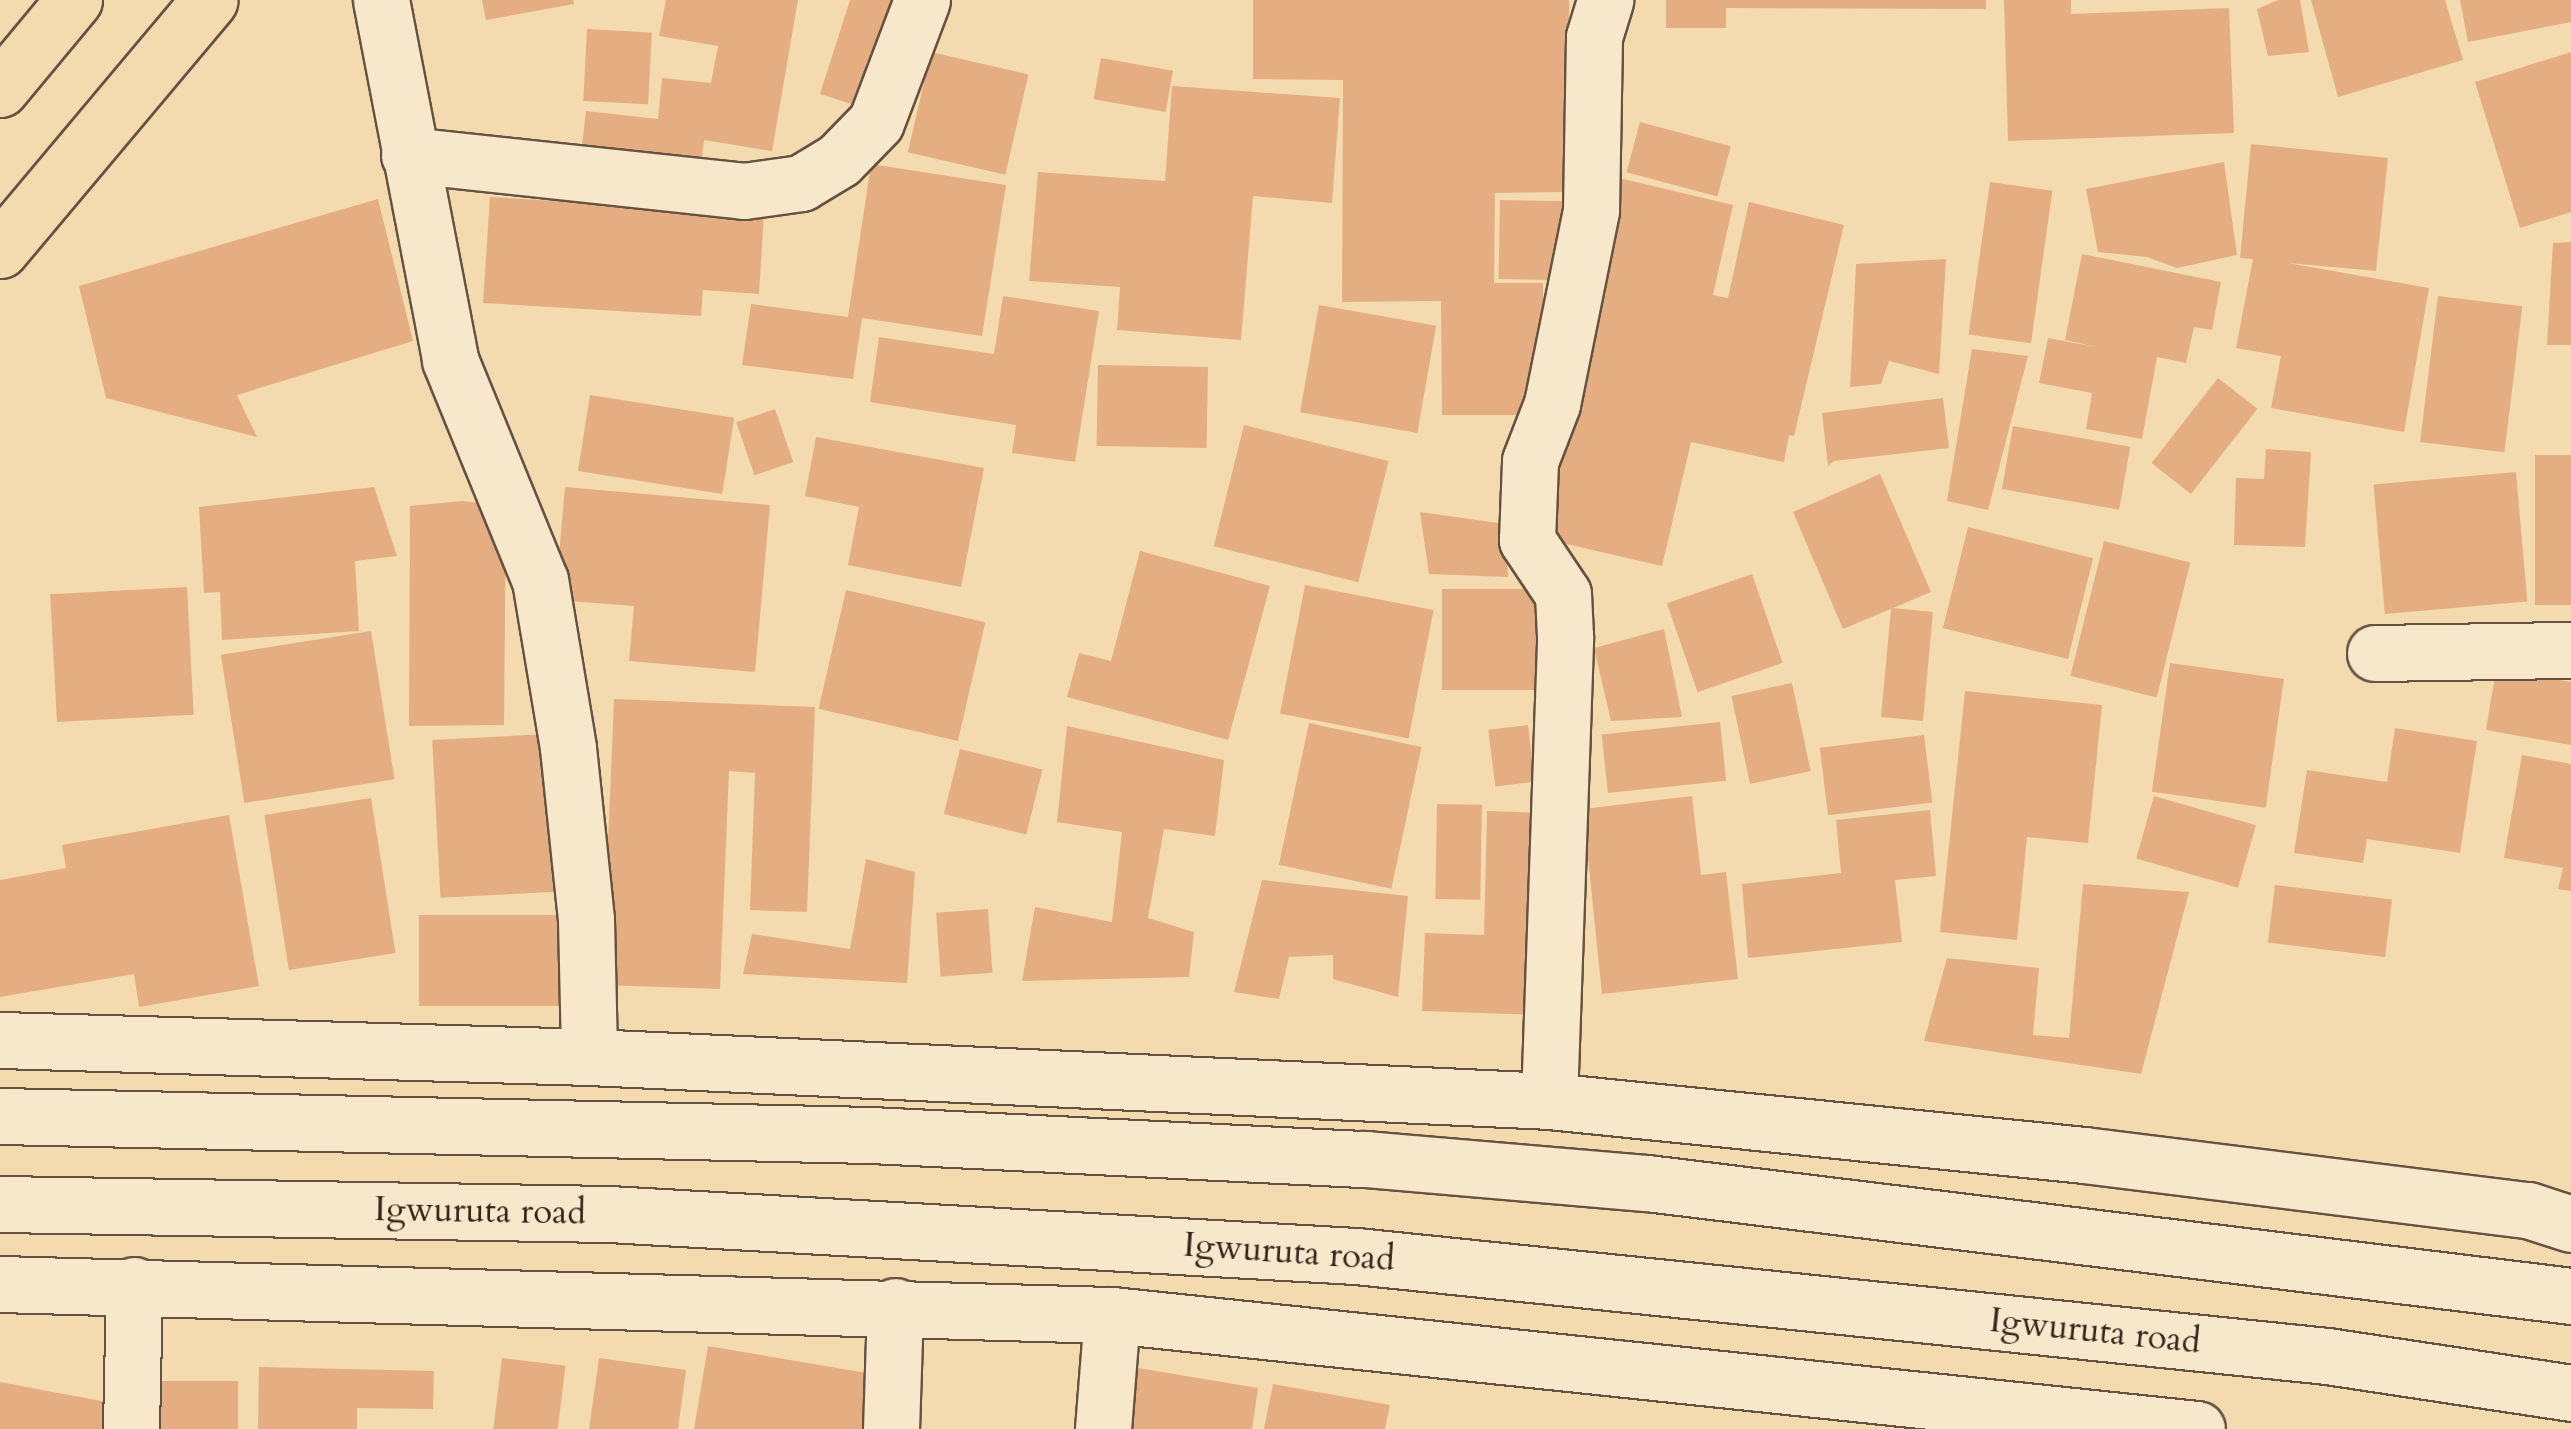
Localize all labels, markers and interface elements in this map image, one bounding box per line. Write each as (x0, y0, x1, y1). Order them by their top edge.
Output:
street label: Igwuruta road (374, 1188, 586, 1234)
street label: Igwuruta road (1182, 1224, 1396, 1280)
street label: Igwuruta road (1987, 1299, 2203, 1363)

